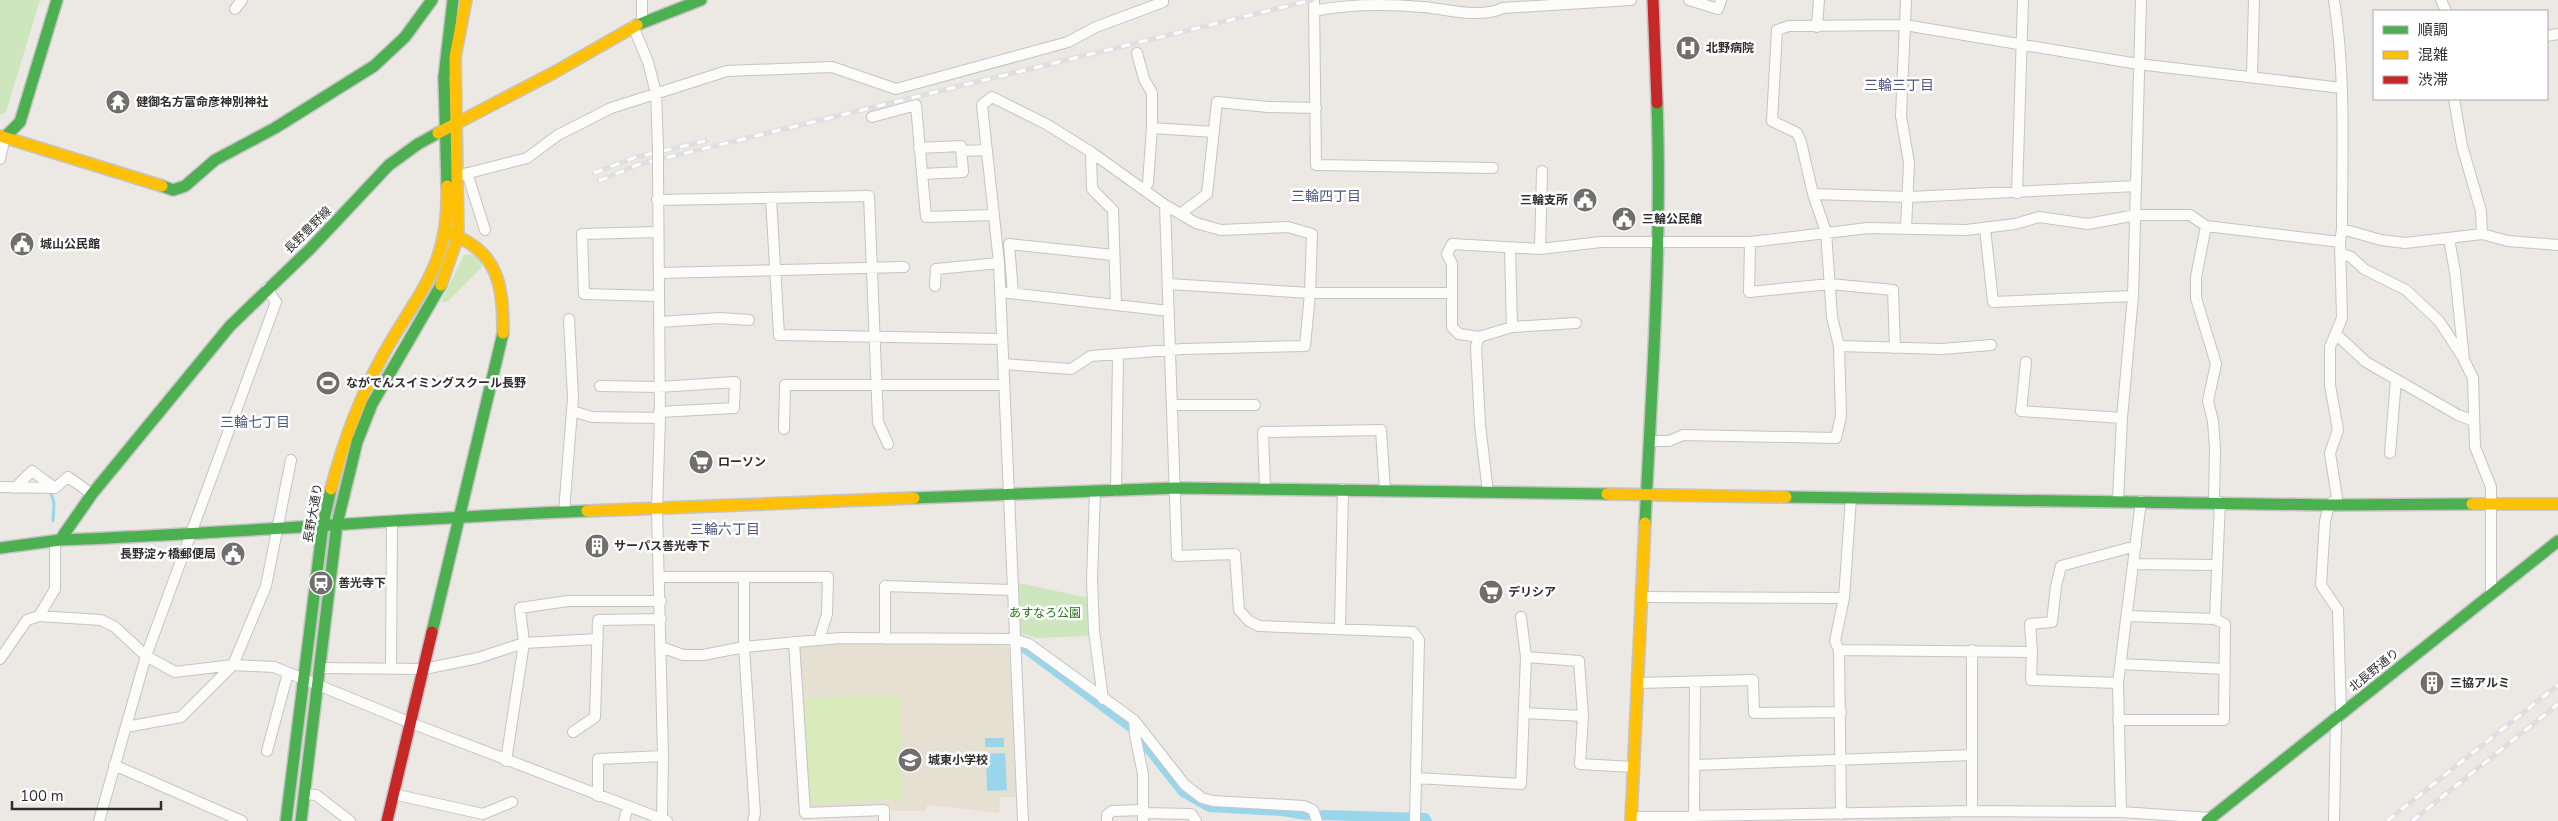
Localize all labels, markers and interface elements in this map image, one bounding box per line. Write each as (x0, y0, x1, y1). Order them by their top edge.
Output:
legend (2373, 10, 2548, 100)
text: 順調 (2418, 20, 2448, 40)
hospital icon: 北野病院 (1675, 35, 1701, 61)
place label: 北野病院 (1706, 40, 1754, 56)
text: 混雑 (2418, 45, 2448, 65)
text: 渋滞 (2418, 70, 2448, 90)
district label: 三輪三丁目 (1864, 76, 1934, 95)
temple icon: 健御名方富命彦神別神社 (105, 89, 131, 115)
place label: 健御名方富命彦神別神社 (136, 94, 268, 110)
district label: 三輪四丁目 (1291, 187, 1361, 206)
public building icon: 三輪支所 (1572, 187, 1598, 213)
place label: 三輪支所 (1520, 192, 1568, 208)
street label: 長野豊野線 (281, 203, 335, 257)
public building icon: 三輪公民館 (1611, 206, 1637, 232)
place label: 三輪公民館 (1642, 211, 1702, 227)
public building icon: 城山公民館 (9, 231, 35, 257)
place label: 城山公民館 (40, 236, 100, 252)
sports icon: ながでんスイミングスクール長野 (315, 370, 341, 396)
place label: ながでんスイミングスクール長野 (346, 375, 526, 391)
district label: 三輪七丁目 (220, 413, 290, 432)
supermarket icon: ローソン (688, 449, 714, 475)
place label: ローソン (718, 454, 766, 470)
street label: 長野大通り (300, 482, 326, 544)
district label: 三輪六丁目 (690, 520, 760, 539)
building icon: サーパス善光寺下 (584, 533, 610, 559)
place label: サーパス善光寺下 (614, 538, 710, 554)
public building icon: 長野淀ヶ橋郵便局 (220, 541, 246, 567)
place label: 長野淀ヶ橋郵便局 (120, 546, 216, 562)
station icon: 善光寺下 (308, 570, 334, 596)
place label: 善光寺下 (338, 575, 386, 591)
supermarket icon: デリシア (1478, 579, 1504, 605)
place label: デリシア (1508, 584, 1556, 600)
park label: あすなろ公園 (1009, 605, 1081, 621)
street label: 北長野通り (2346, 645, 2402, 695)
building icon: 三協アルミ (2419, 670, 2445, 696)
place label: 三協アルミ (2450, 675, 2510, 691)
school or university icon: 城東小学校 (897, 747, 923, 773)
place label: 城東小学校 (928, 752, 988, 768)
scale bar (12, 778, 161, 810)
text: 100 m (20, 786, 64, 806)

